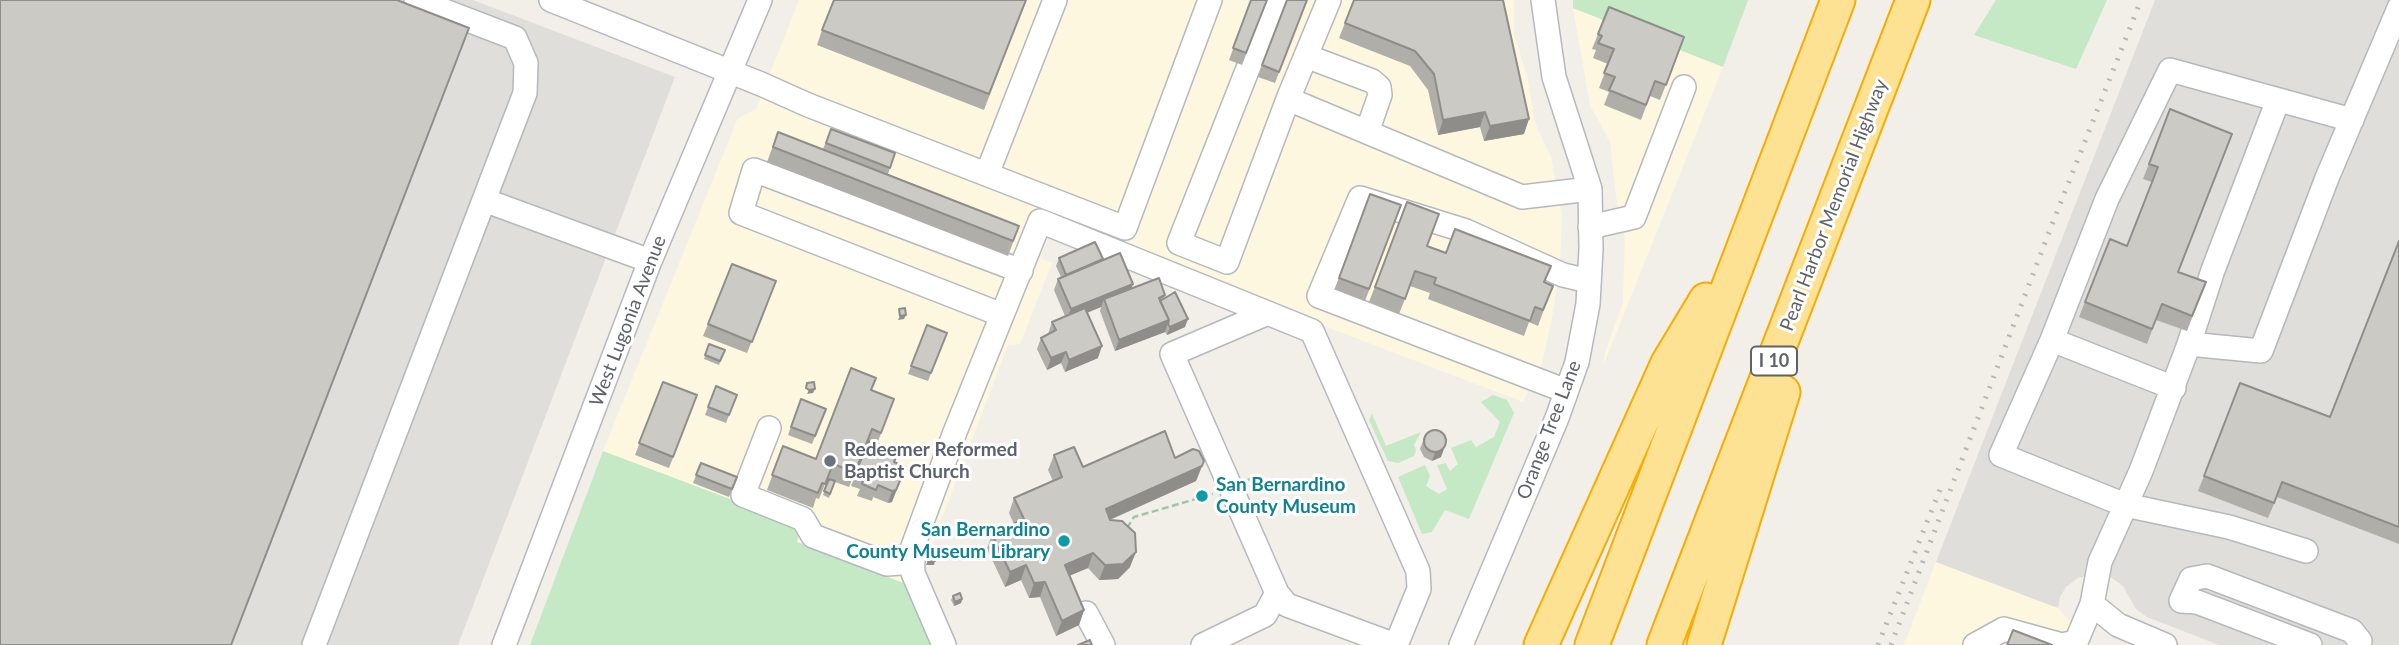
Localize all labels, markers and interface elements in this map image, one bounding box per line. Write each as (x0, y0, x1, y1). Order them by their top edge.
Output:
street label: Pearl Harbor Memorial Highway (1775, 76, 1893, 334)
street label: West Lugonia Avenue (585, 232, 671, 410)
road number: I 10 (1751, 346, 1797, 376)
street label: Orange Tree Lane (1512, 357, 1586, 503)
place label: Redeemer Reformed Baptist Church (844, 439, 1018, 483)
marker: Redeemer Reformed Baptist Church (822, 453, 838, 469)
place label: San Bernardino County Museum (1216, 474, 1356, 518)
marker: San Bernardino County Museum (1194, 488, 1210, 504)
place label: San Bernardino County Museum Library (846, 519, 1050, 563)
marker: San Bernardino County Museum Library (1056, 533, 1072, 549)

